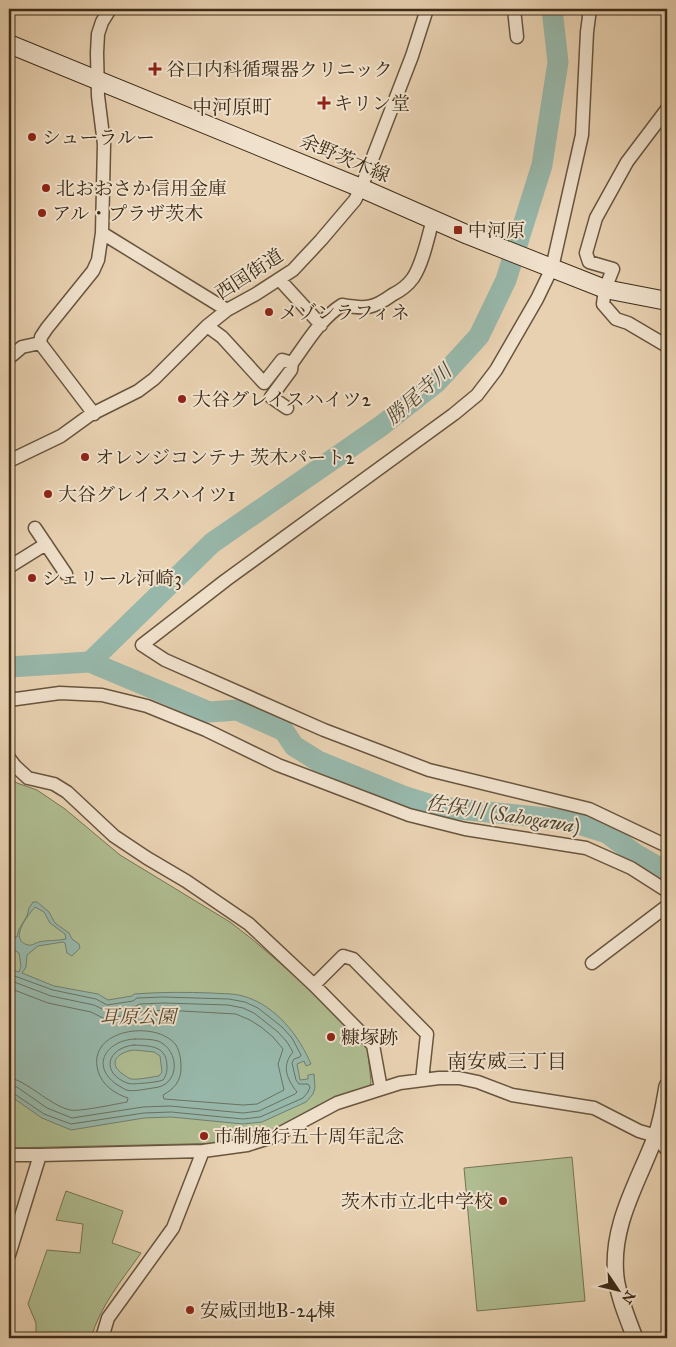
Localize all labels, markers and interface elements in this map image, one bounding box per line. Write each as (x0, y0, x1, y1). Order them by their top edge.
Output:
place label: 谷口内科循環器クリニック (166, 58, 393, 81)
marker: 谷口内科循環器クリニック (148, 62, 162, 76)
place label: キリン堂 (334, 92, 410, 115)
district label: 中河原町 (192, 95, 272, 119)
marker: キリン堂 (318, 97, 330, 109)
place label: シューラルー (42, 126, 155, 149)
street label: 余野茨木線 (297, 129, 393, 187)
marker: シューラルー (26, 131, 38, 143)
place label: 北おおさか信用金庫 (56, 177, 227, 200)
marker: 北おおさか信用金庫 (40, 182, 52, 194)
place label: アル・プラザ茨木 (52, 202, 203, 225)
marker: アル・プラザ茨木 (36, 207, 48, 219)
place label: 中河原 (468, 219, 525, 242)
marker: 中河原 (452, 224, 464, 236)
street label: 西国街道 (211, 244, 287, 304)
place label: メゾンラフィネ (279, 301, 410, 324)
marker: メゾンラフィネ (263, 306, 275, 318)
water label: 勝尾寺川 (380, 357, 458, 429)
place label: 大谷グレイスハイツ2 (192, 388, 372, 411)
marker: 大谷グレイスハイツ2 (176, 393, 188, 405)
place label: オレンジコンテナ 茨木パート2 (95, 446, 355, 469)
marker: オレンジコンテナ 茨木パート2 (79, 451, 91, 463)
place label: 大谷グレイスハイツ1 (58, 483, 235, 506)
marker: 大谷グレイスハイツ1 (42, 488, 54, 500)
place label: シェリール河崎3 (42, 567, 182, 590)
marker: シェリール河崎3 (26, 572, 38, 584)
water label: 佐保川 (Sahogawa) (424, 790, 582, 839)
park label: 耳原公園 (100, 1005, 179, 1028)
place label: 糠塚跡 (341, 1026, 398, 1049)
marker: 糠塚跡 (325, 1031, 337, 1043)
district label: 南安威三丁目 (447, 1049, 567, 1073)
place label: 市制施行五十周年記念 (214, 1125, 404, 1148)
marker: 市制施行五十周年記念 (198, 1130, 210, 1142)
place label: 茨木市立北中学校 (341, 1190, 493, 1213)
marker: 茨木市立北中学校 (497, 1195, 509, 1207)
north arrow (594, 1264, 644, 1314)
text: N (618, 1287, 639, 1307)
place label: 安威団地B-24棟 (200, 1299, 335, 1322)
marker: 安威団地B-24棟 (184, 1304, 196, 1316)

